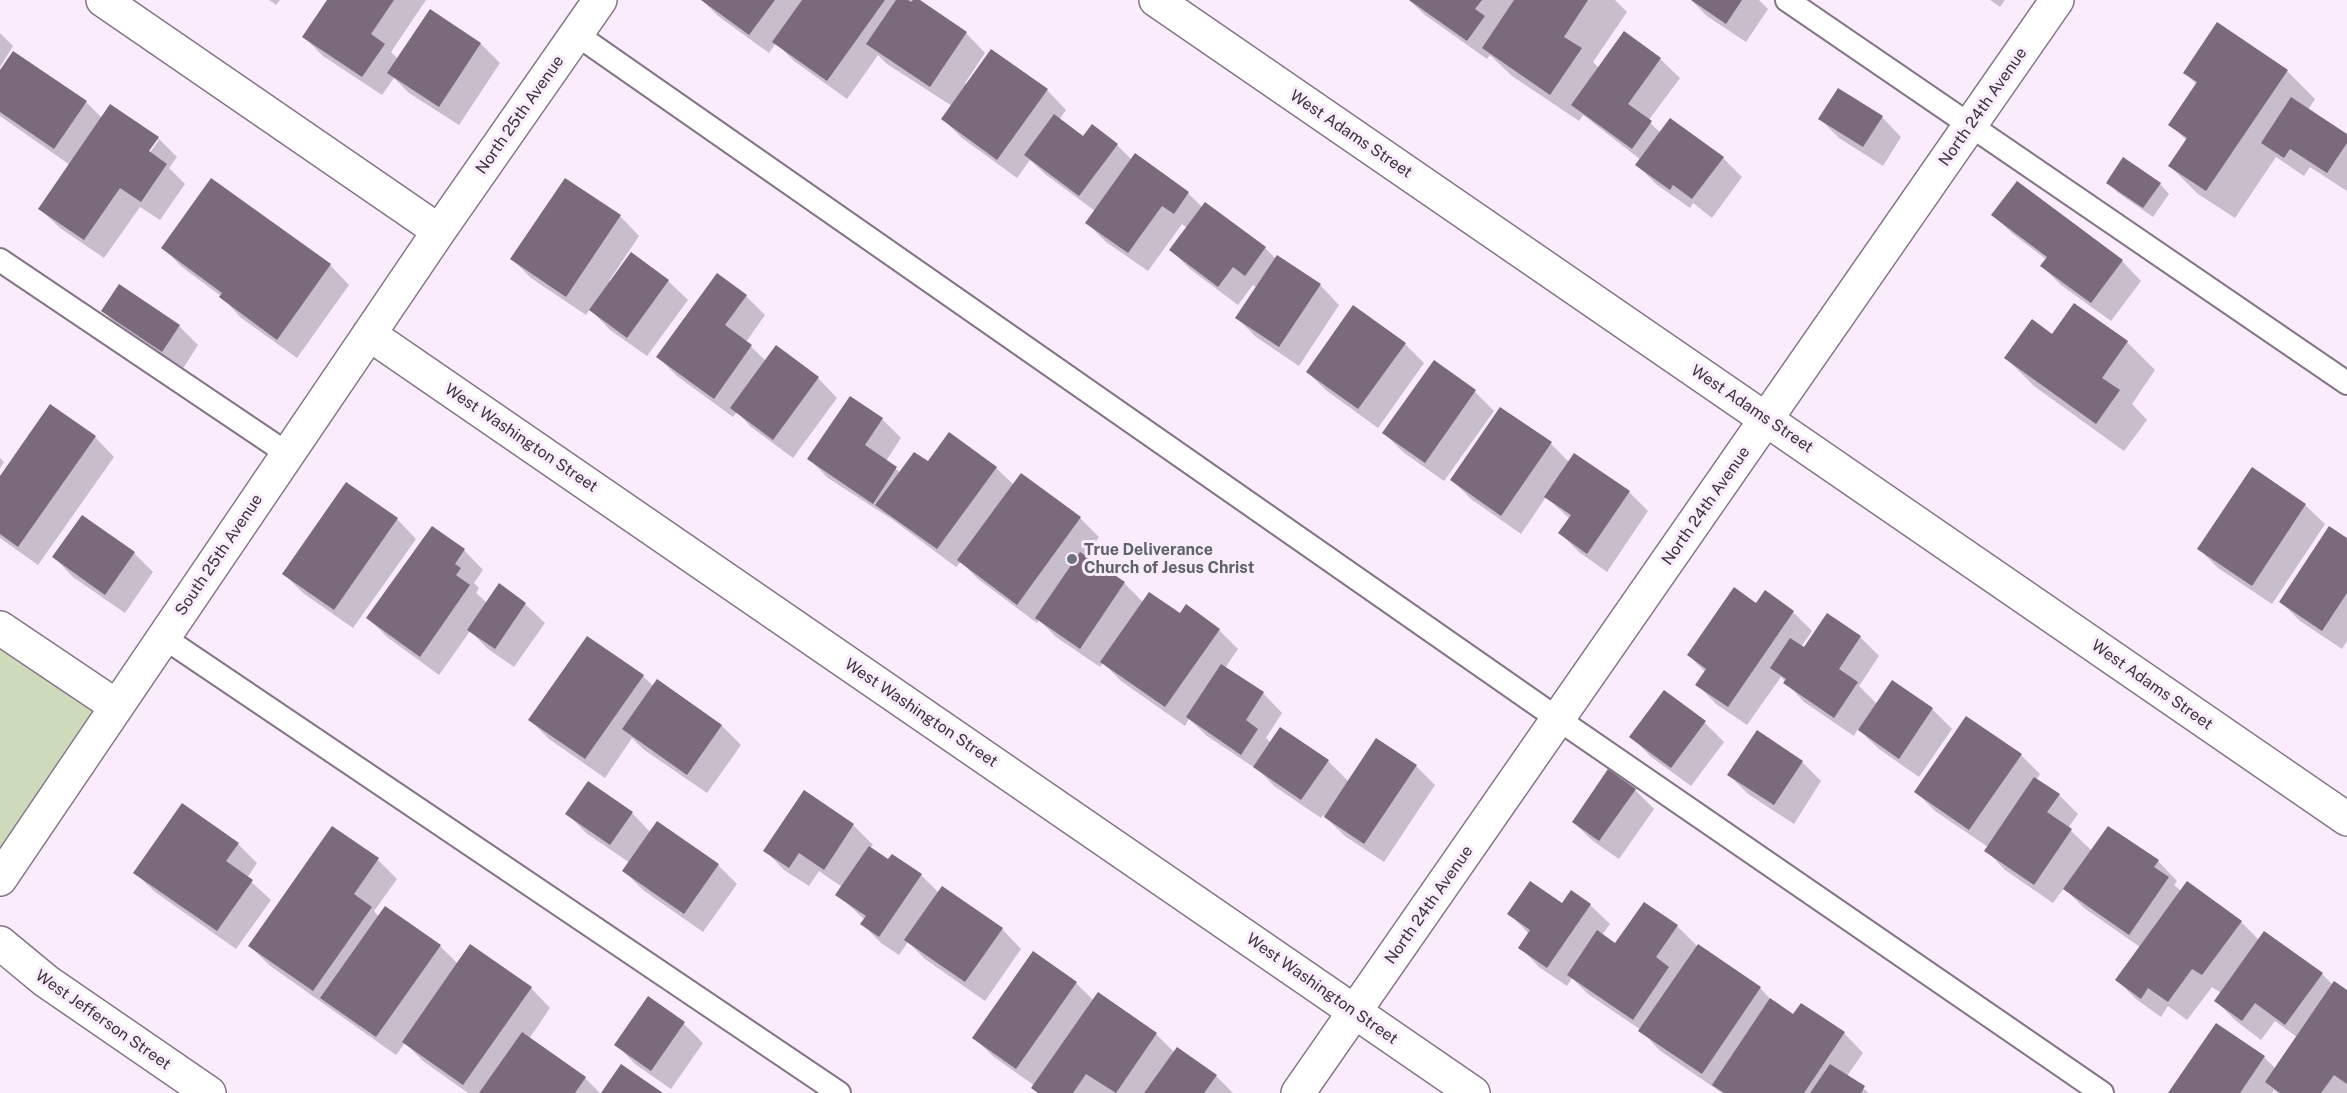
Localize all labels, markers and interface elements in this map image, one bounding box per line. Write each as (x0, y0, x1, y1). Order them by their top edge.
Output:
street label: North 24th Avenue (1935, 44, 2031, 170)
street label: North 25th Avenue (472, 52, 568, 178)
street label: West Adams Street (1286, 86, 1416, 182)
street label: West Adams Street (1687, 361, 1817, 457)
street label: West Washington Street (441, 380, 601, 496)
street label: North 24th Avenue (1658, 443, 1754, 569)
street label: South 25th Avenue (171, 491, 267, 619)
place label: True Deliverance Church of Jesus Christ (1084, 540, 1254, 578)
marker: True Deliverance Church of Jesus Christ (1065, 552, 1079, 566)
street label: West Adams Street (2088, 636, 2216, 734)
street label: West Washington Street (841, 655, 1001, 771)
street label: North 24th Avenue (1381, 842, 1477, 968)
street label: West Washington Street (1243, 929, 1401, 1049)
street label: West Jefferson Street (32, 966, 174, 1074)

